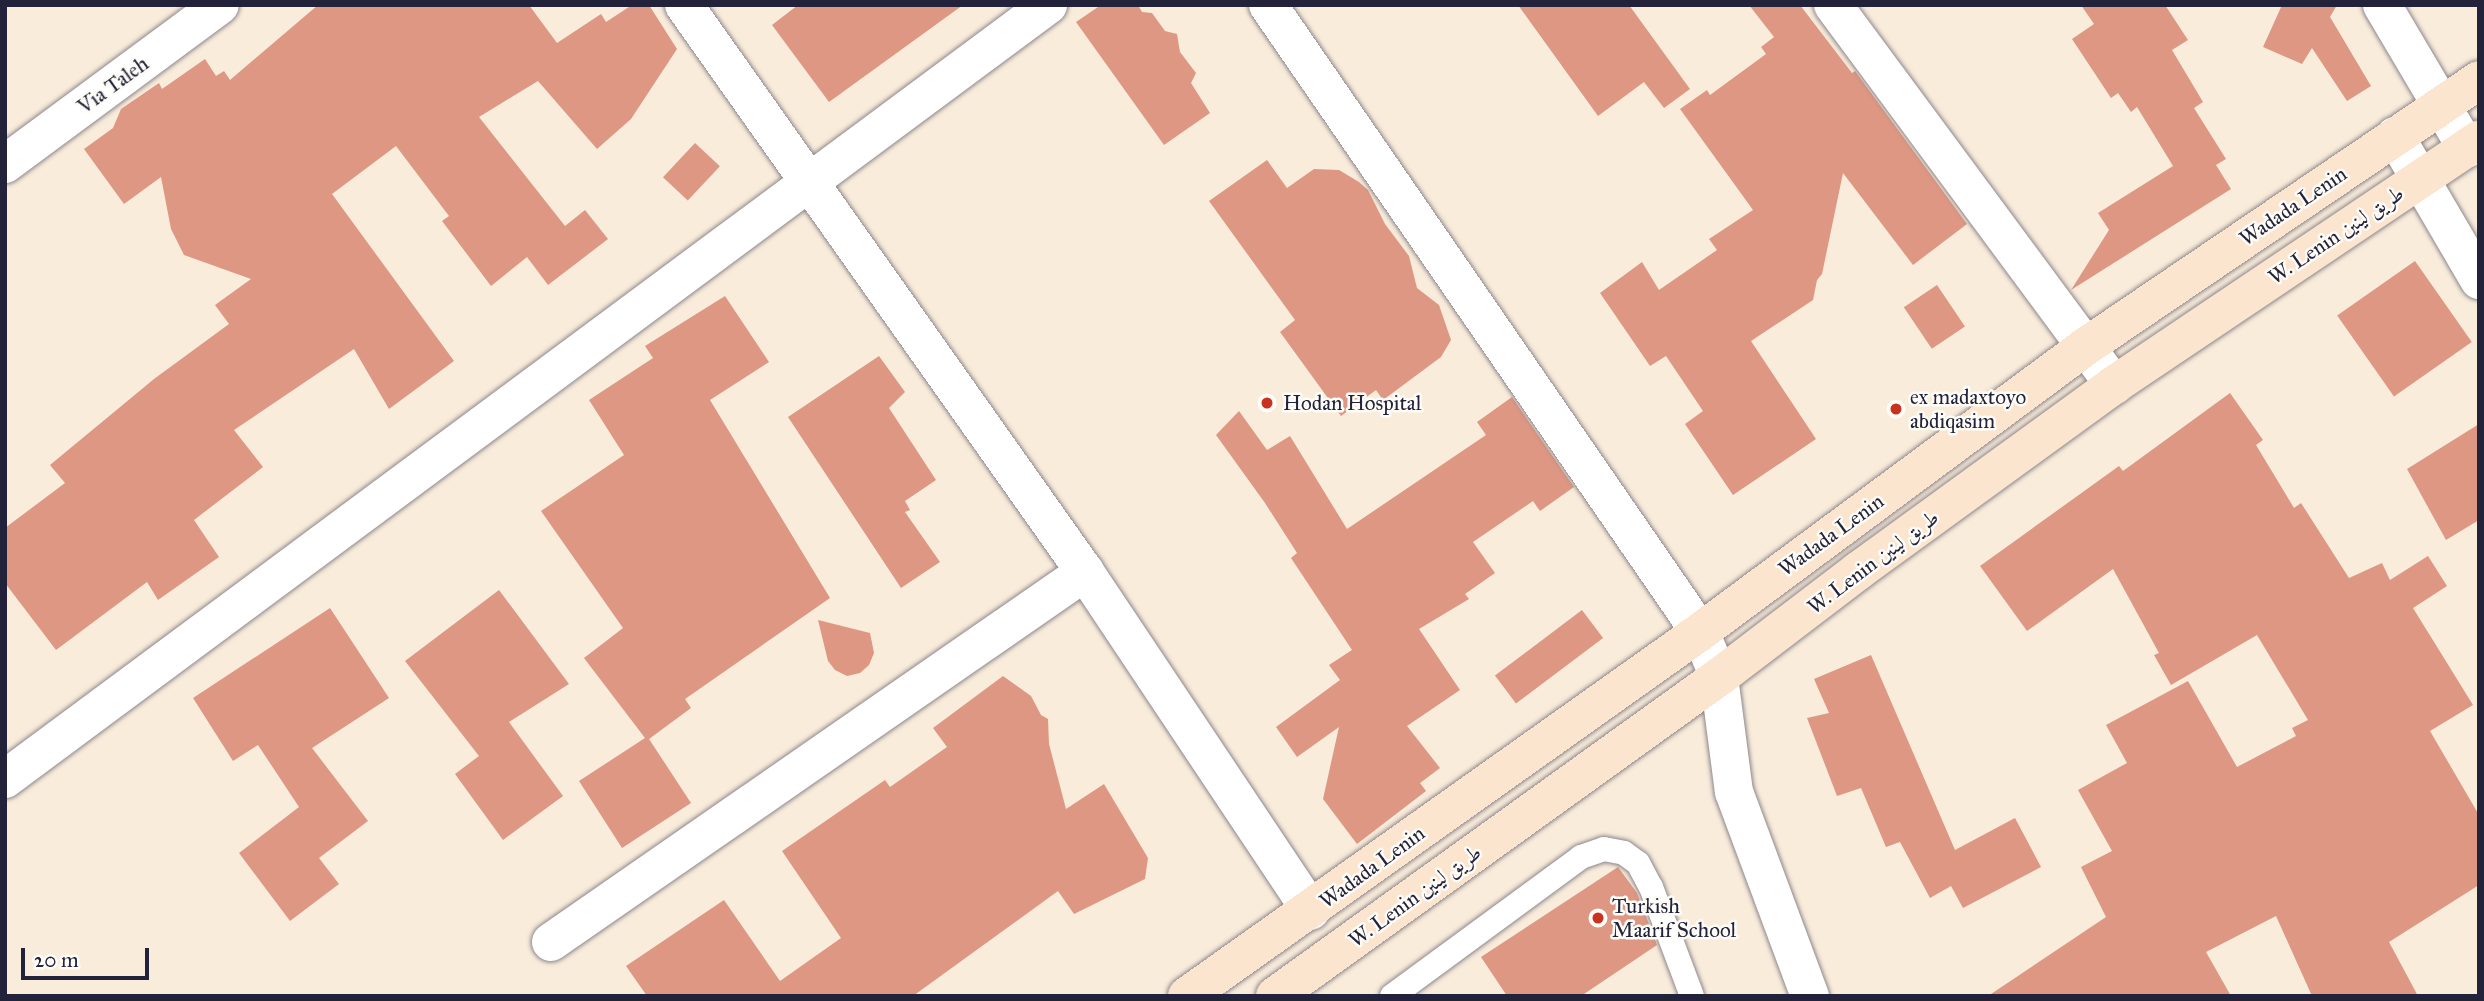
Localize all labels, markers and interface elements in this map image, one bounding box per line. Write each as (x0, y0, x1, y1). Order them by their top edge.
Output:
street label: Via Taleh (73, 51, 153, 119)
street label: Wadada Lenin (2235, 161, 2351, 251)
street label: W. Lenin طريق لينين (2264, 180, 2408, 290)
place label: ex madaxtoyo abdiqasim (1910, 384, 2026, 434)
place label: Hodan Hospital (1283, 390, 1421, 416)
marker: Hodan Hospital (1257, 393, 1277, 413)
marker: ex madaxtoyo abdiqasim (1888, 401, 1904, 417)
street label: Wadada Lenin (1773, 488, 1889, 582)
street label: W. Lenin طريق لينين (1802, 504, 1944, 620)
street label: Wadada Lenin (1314, 820, 1430, 914)
street label: W. Lenin طريق لينين (1344, 839, 1486, 953)
place label: Turkish Maarif School (1612, 893, 1736, 943)
marker: Turkish Maarif School (1590, 910, 1606, 926)
scale bar (24, 934, 152, 978)
text: 20 m (34, 947, 79, 973)

